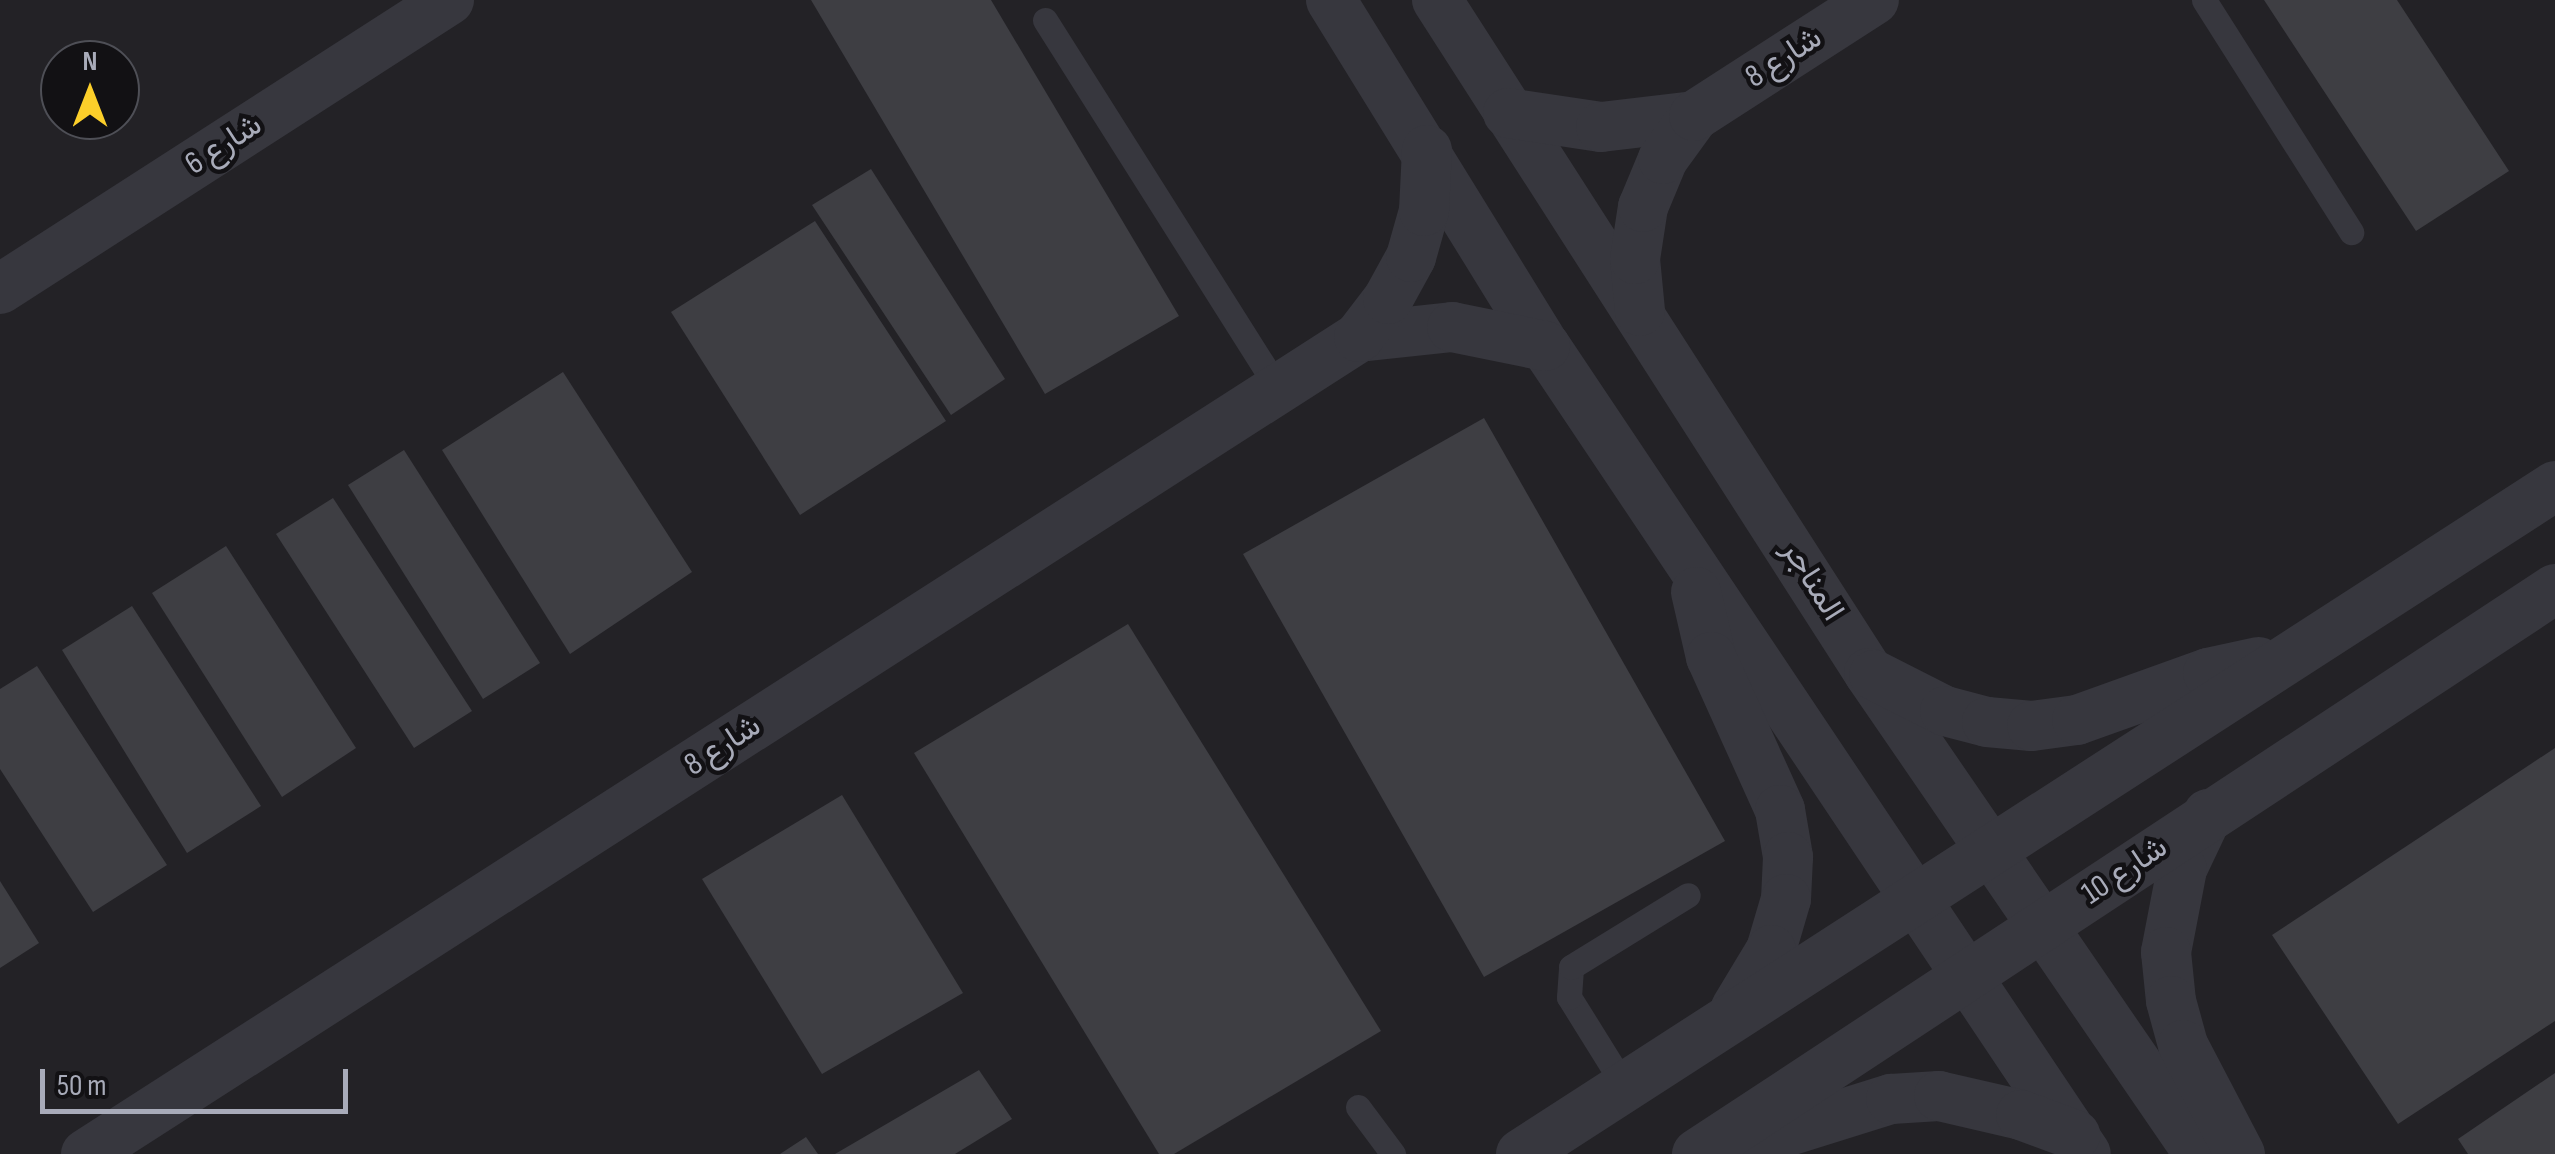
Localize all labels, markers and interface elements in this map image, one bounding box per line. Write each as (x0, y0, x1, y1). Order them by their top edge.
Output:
street label: شارع 8 (1739, 19, 1829, 97)
north arrow (40, 40, 140, 140)
text: N (83, 45, 97, 78)
street label: شارع 6 (179, 106, 269, 184)
street label: المناجر (1772, 534, 1852, 628)
street label: شارع 8 (678, 707, 768, 785)
street label: شارع 10 (2075, 829, 2175, 913)
scale bar (45, 1049, 352, 1111)
text: 50 m (57, 1068, 106, 1104)

